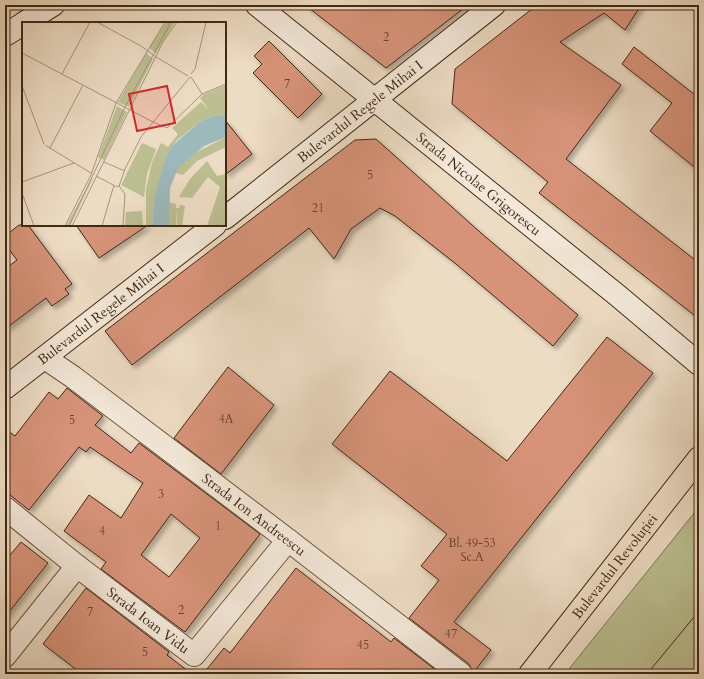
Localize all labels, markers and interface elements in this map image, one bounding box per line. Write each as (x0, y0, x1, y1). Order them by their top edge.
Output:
inset map (22, 22, 226, 226)
house number: 2 (383, 29, 389, 45)
street label: Bulevardul Regele Mihai I (293, 56, 427, 167)
house number: 7 (284, 76, 290, 92)
street label: Strada Nicolae Grigorescu (412, 128, 545, 240)
house number: 5 (367, 167, 373, 183)
house number: 21 (312, 200, 324, 216)
street label: Bulevardul Regele Mihai I (34, 259, 168, 369)
house number: 4A (219, 411, 234, 427)
house number: 5 (69, 412, 75, 428)
street label: Strada Ion Andreescu (198, 469, 310, 561)
house number: 3 (158, 486, 164, 502)
street label: Bulevardul Revoluției (568, 510, 662, 623)
house number: 1 (215, 518, 221, 534)
house number: 4 (99, 523, 105, 539)
house number: Bl. 49-53 Sc.A (448, 535, 496, 565)
street label: Strada Ioan Vidu (103, 583, 194, 658)
house number: 2 (178, 602, 184, 618)
house number: 7 (87, 604, 93, 620)
house number: 47 (445, 626, 457, 642)
house number: 45 (357, 637, 369, 653)
house number: 5 (142, 644, 148, 660)

